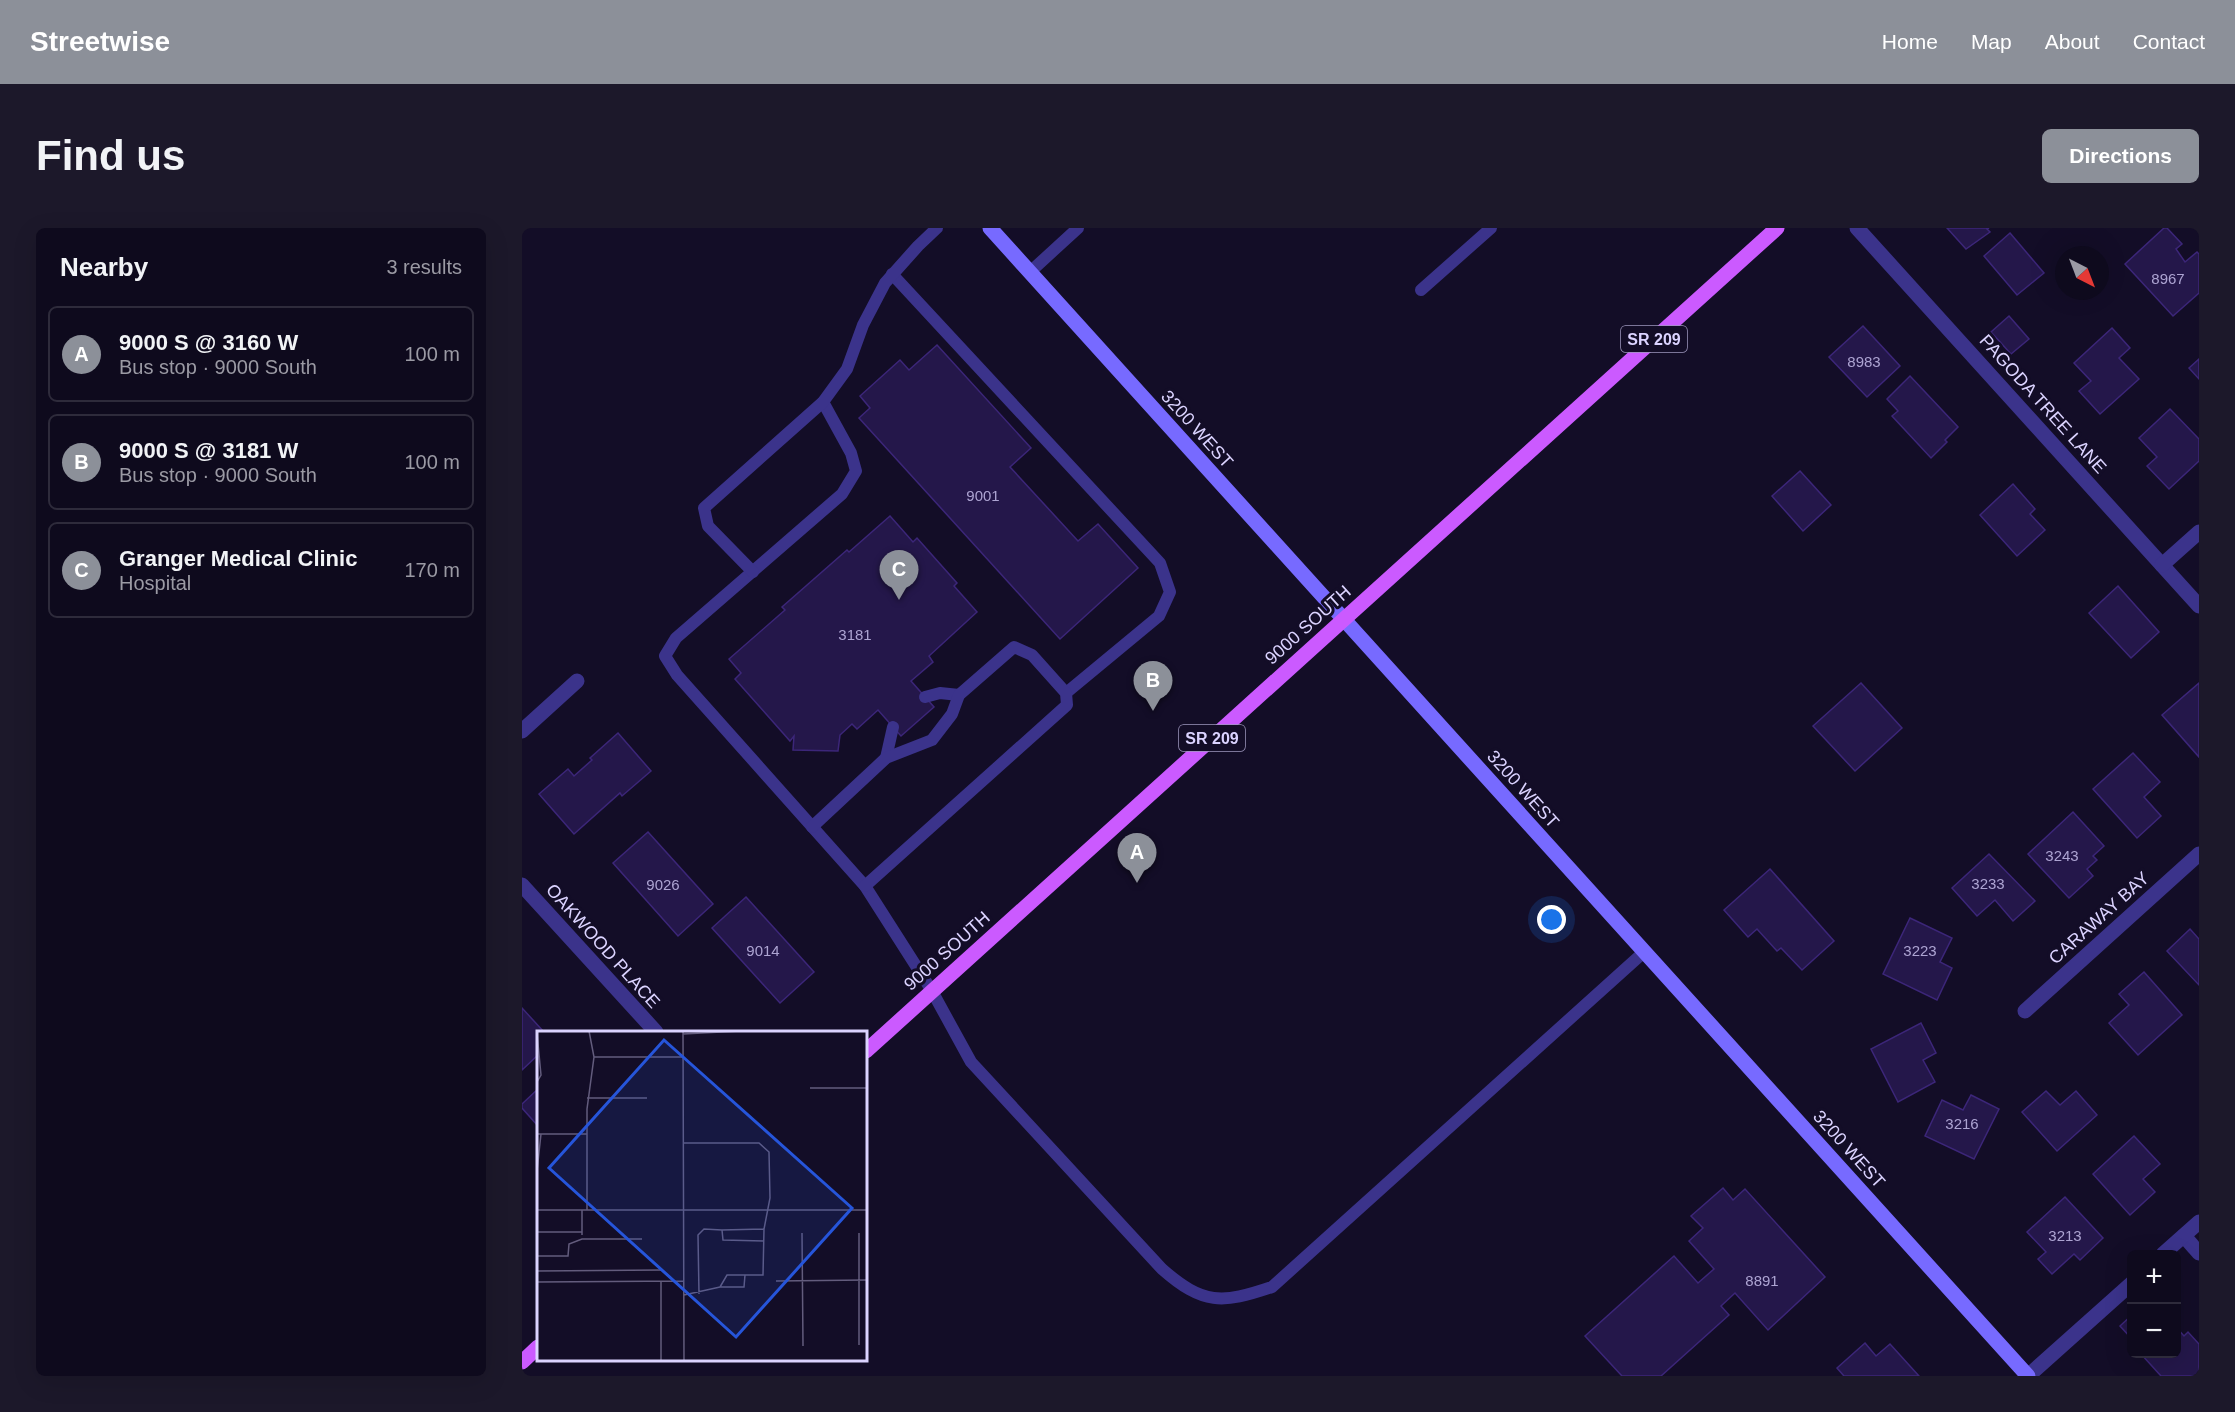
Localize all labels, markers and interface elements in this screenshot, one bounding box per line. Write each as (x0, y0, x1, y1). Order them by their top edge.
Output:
text: Streetwise (30, 26, 170, 57)
text: Home (1882, 30, 1938, 53)
text: Map (1971, 30, 2012, 53)
text: About (2045, 30, 2100, 53)
text: Contact (2133, 30, 2205, 53)
button: Directions (2042, 129, 2199, 183)
text: Find us (36, 132, 185, 179)
north arrow (2055, 246, 2109, 300)
text: Nearby (60, 252, 148, 282)
text: 3 results (386, 256, 462, 278)
house number: 8967 (2151, 270, 2185, 287)
road number: SR 209 (1621, 326, 1687, 352)
text: 9000 S @ 3160 W (119, 330, 298, 355)
street label: PAGODA TREE LANE (1976, 331, 2110, 477)
text: A (74, 343, 89, 365)
text: 100 m (404, 343, 460, 365)
house number: 8983 (1847, 353, 1881, 370)
text: Bus stop · 9000 South (119, 356, 317, 378)
street label: 3200 WEST (1157, 386, 1237, 472)
text: 9000 S @ 3181 W (119, 438, 298, 463)
text: B (74, 451, 89, 473)
text: 100 m (404, 451, 460, 473)
text: Bus stop · 9000 South (119, 464, 317, 486)
house number: 9001 (966, 487, 1000, 504)
text: Granger Medical Clinic (119, 546, 357, 571)
pin: C (880, 550, 919, 600)
text: C (74, 559, 89, 581)
text: 170 m (404, 559, 460, 581)
text: Hospital (119, 572, 191, 594)
street label: 9000 SOUTH (1261, 581, 1355, 669)
house number: 3181 (838, 626, 872, 643)
pin: B (1134, 662, 1172, 711)
road number: SR 209 (1179, 725, 1245, 751)
street label: 3200 WEST (1483, 746, 1563, 832)
pin: A (1118, 834, 1156, 883)
house number: 3243 (2045, 847, 2079, 864)
street label: CARAWAY BAY (2045, 868, 2153, 968)
house number: 3233 (1971, 875, 2005, 892)
house number: 9026 (646, 876, 680, 893)
street label: OAKWOOD PLACE (542, 880, 664, 1012)
your location (1537, 905, 1566, 934)
street label: 9000 SOUTH (900, 907, 994, 995)
house number: 9014 (746, 942, 780, 959)
house number: 3223 (1903, 942, 1937, 959)
inset map (537, 1031, 867, 1361)
street label: 3200 WEST (1809, 1106, 1889, 1192)
house number: 3216 (1945, 1115, 1979, 1132)
house number: 3213 (2048, 1227, 2082, 1244)
map controls (2127, 1250, 2181, 1358)
button: + (2127, 1250, 2181, 1304)
house number: 8891 (1745, 1272, 1779, 1289)
button: − (2127, 1304, 2181, 1358)

